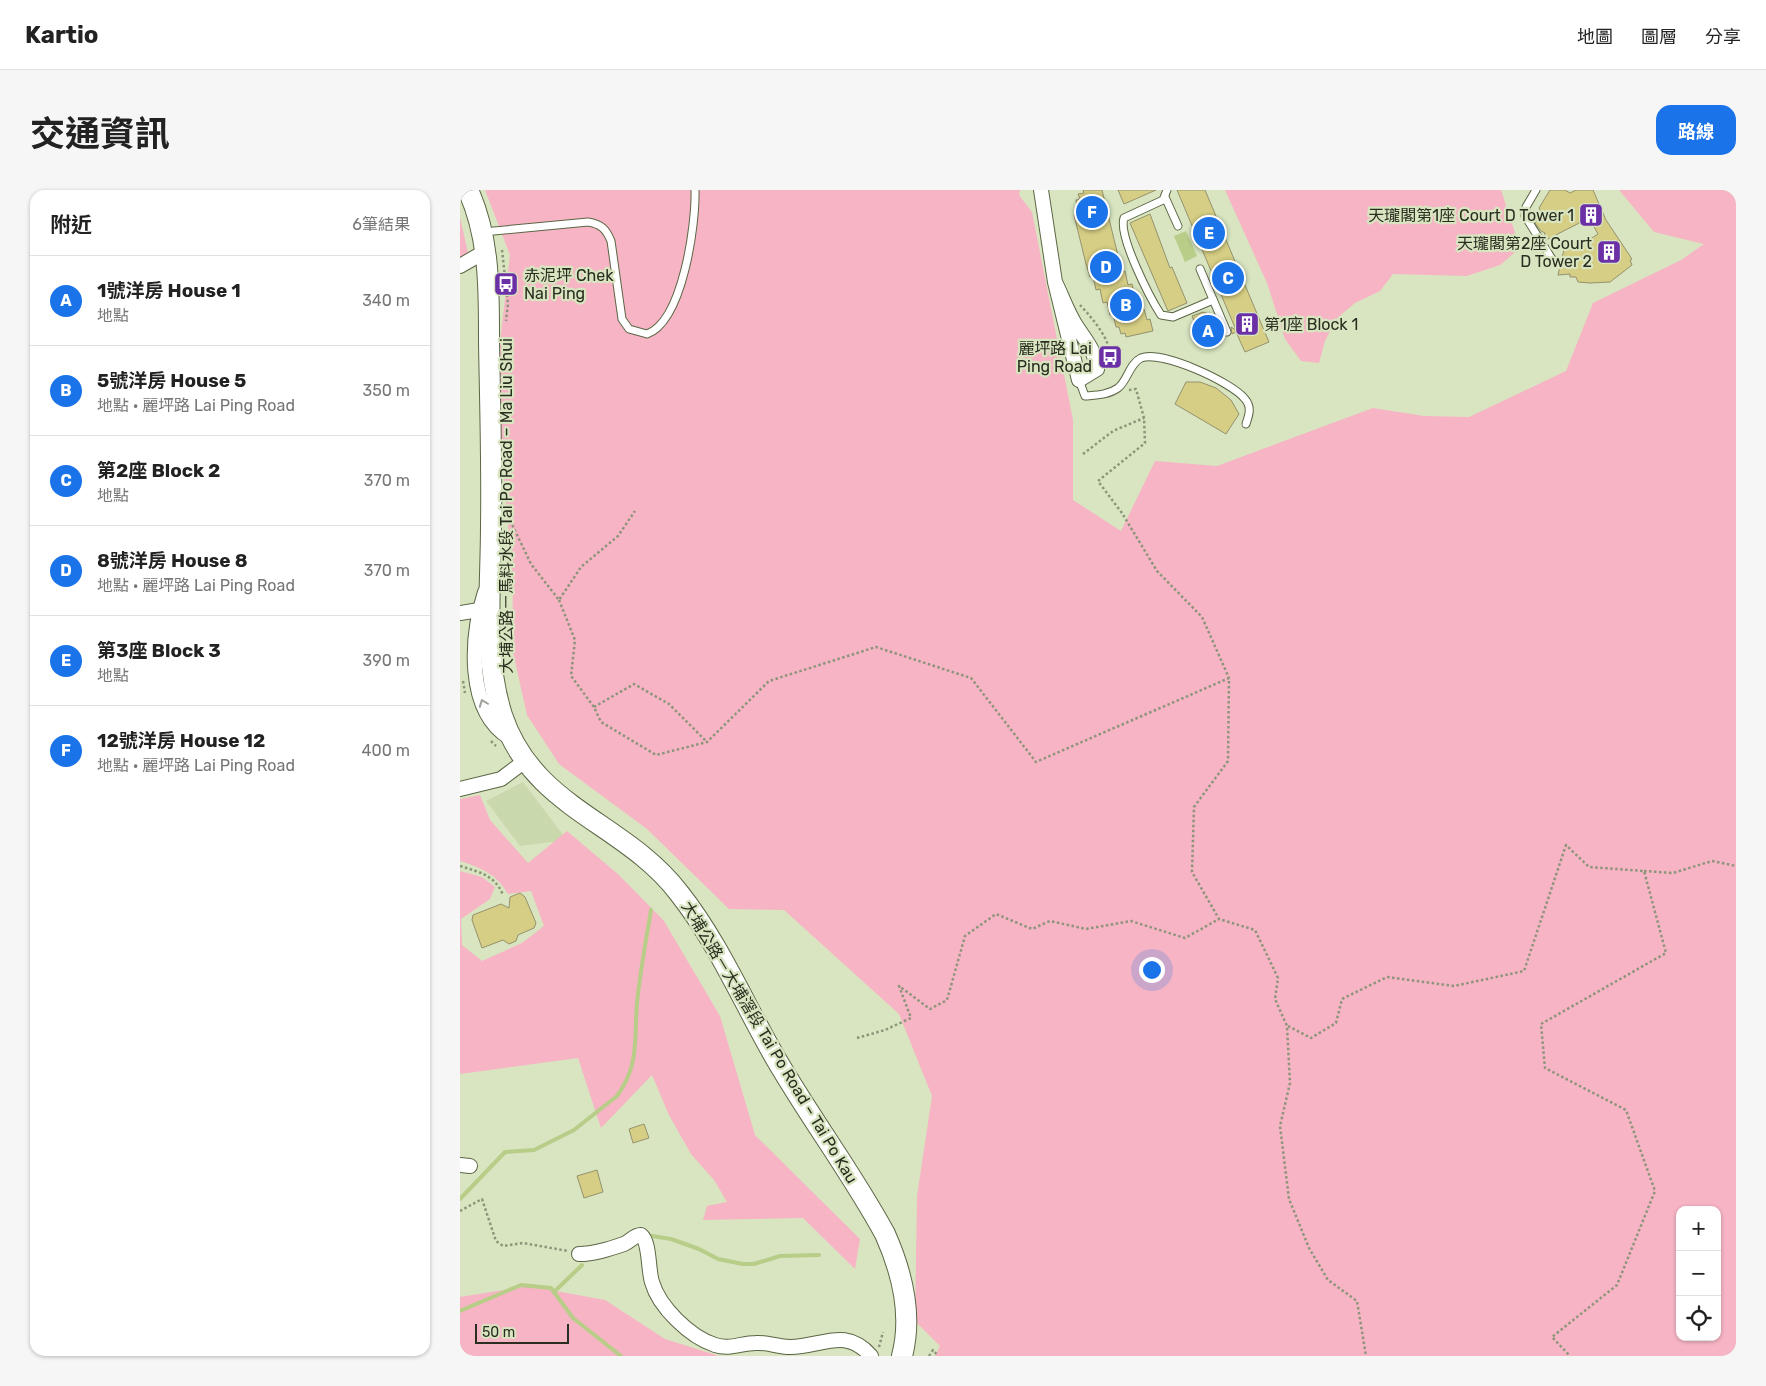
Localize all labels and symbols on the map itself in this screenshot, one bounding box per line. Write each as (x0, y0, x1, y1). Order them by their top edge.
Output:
pin: F (1076, 193, 1108, 231)
building icon: 天瓏閣第1座 Court D Tower 1 (1578, 202, 1604, 228)
place label: 天瓏閣第1座 Court D Tower 1 (1368, 206, 1574, 225)
pin: E (1193, 214, 1225, 252)
place label: 天瓏閣第2座 Court D Tower 2 (1457, 234, 1592, 271)
building icon: 天瓏閣第2座 Court D Tower 2 (1596, 239, 1622, 265)
pin: D (1090, 248, 1122, 286)
pin: C (1212, 259, 1244, 297)
place label: 赤泥坪 Chek Nai Ping (524, 266, 614, 303)
bus stop icon: 赤泥坪 Chek Nai Ping (493, 271, 519, 297)
pin: B (1110, 286, 1142, 324)
building icon: 第1座 Block 1 (1234, 311, 1260, 337)
pin: A (1192, 312, 1224, 350)
place label: 第1座 Block 1 (1264, 315, 1358, 334)
street label: 大埔公路－馬料水段 Tai Po Road – Ma Liu Shui (497, 338, 516, 674)
place label: 麗坪路 Lai Ping Road (1017, 339, 1092, 376)
bus stop icon: 麗坪路 Lai Ping Road (1097, 344, 1123, 370)
one-way arrow (479, 699, 489, 708)
street label: 大埔公路－大埔滘段 Tai Po Road – Tai Po Kau (678, 898, 862, 1187)
your location (1139, 957, 1165, 983)
scale bar (475, 1321, 569, 1344)

